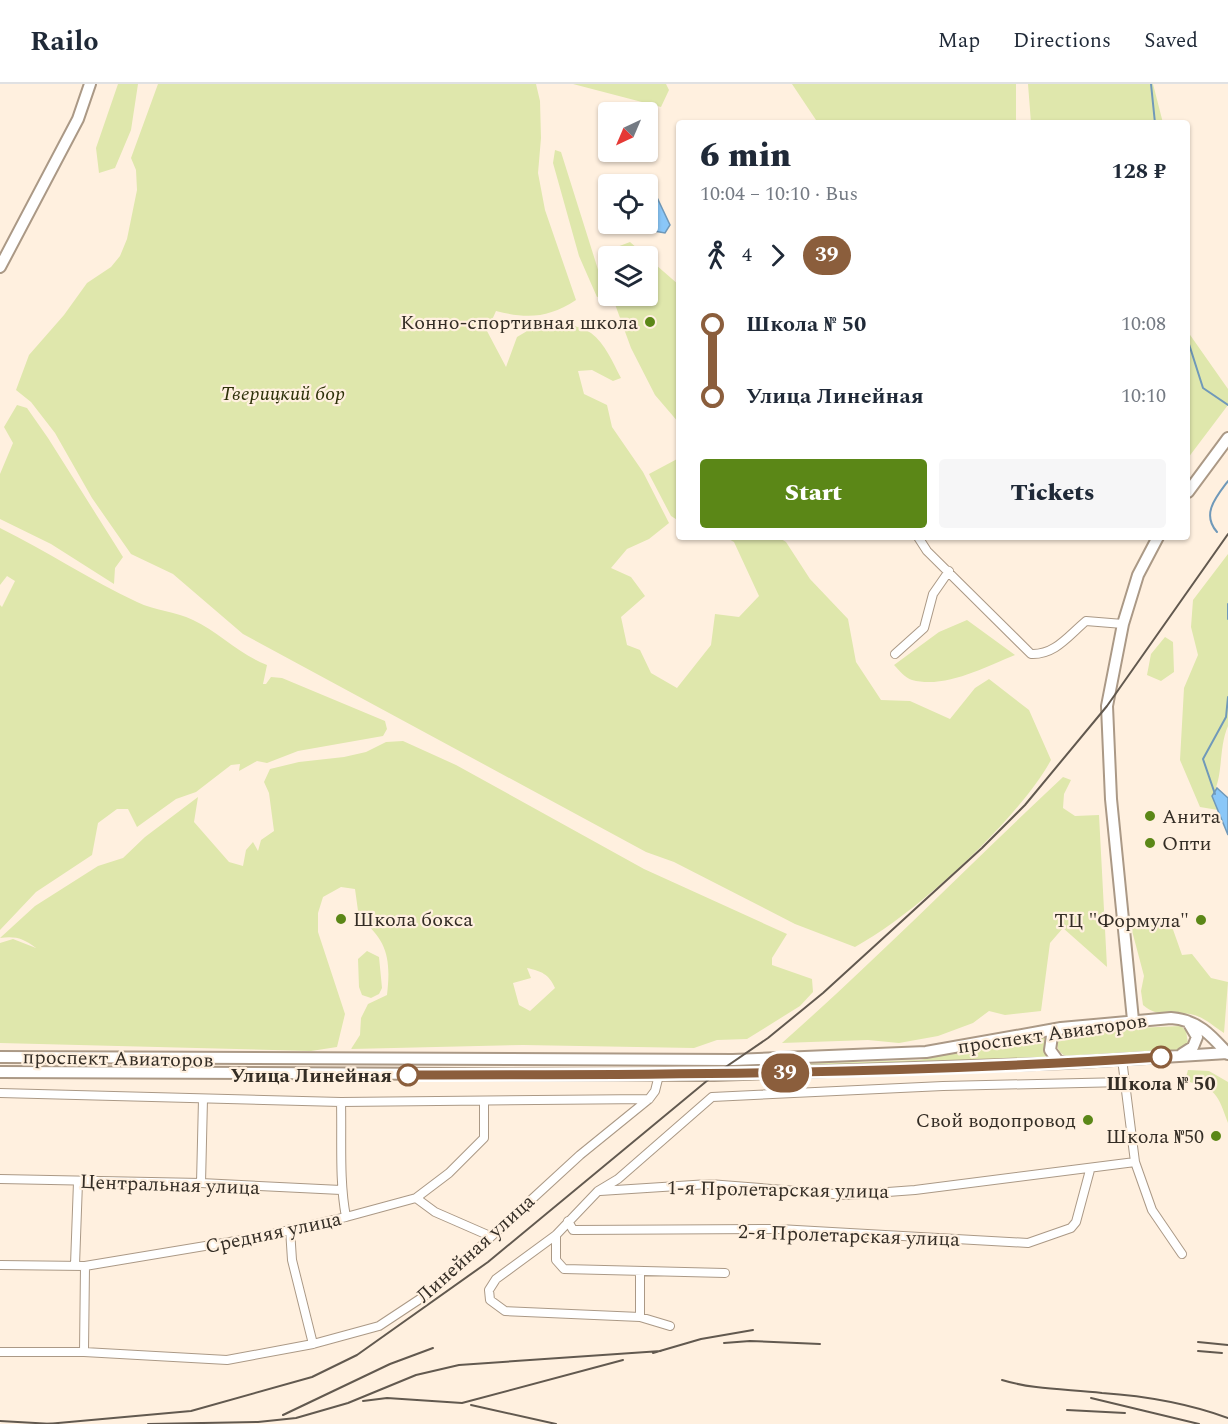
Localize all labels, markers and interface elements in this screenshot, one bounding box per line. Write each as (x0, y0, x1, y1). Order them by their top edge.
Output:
text: Railo (30, 20, 99, 63)
text: Map (938, 25, 980, 57)
text: Directions (1013, 25, 1111, 57)
text: Saved (1144, 25, 1198, 57)
north arrow (598, 102, 658, 162)
map controls (598, 102, 658, 306)
text: 6 min (700, 131, 791, 181)
text: 128 ₽ (1111, 155, 1166, 188)
button: locate (598, 174, 658, 234)
text: 10:04 – 10:10 · Bus (700, 179, 858, 209)
icon: walk (700, 239, 733, 272)
icon: forward (761, 239, 794, 272)
text: 39 (815, 239, 839, 271)
text: 4 (742, 240, 752, 270)
button: layers (598, 246, 658, 306)
place label: Конно-спортивная школа (400, 308, 638, 338)
text: Школа № 50 (746, 308, 866, 341)
text: 10:08 (1121, 309, 1166, 339)
marker: Конно-спортивная школа (643, 315, 657, 329)
park label: Тверицкий бор (221, 379, 345, 409)
text: Улица Линейная (746, 380, 924, 413)
text: 10:10 (1121, 381, 1166, 411)
button: Start (700, 459, 927, 528)
button: Tickets (939, 459, 1166, 528)
place label: Анита (1162, 802, 1221, 832)
marker: Анита (1143, 809, 1157, 823)
place label: Опти (1162, 829, 1212, 859)
marker: Опти (1143, 836, 1157, 850)
place label: Школа бокса (353, 905, 473, 935)
place label: ТЦ "Формула" (1054, 906, 1189, 936)
marker: Школа бокса (334, 912, 348, 926)
marker: ТЦ "Формула" (1194, 913, 1208, 927)
street label: проспект Авиаторов (956, 1006, 1149, 1062)
street label: проспект Авиаторов (22, 1042, 214, 1076)
marker: Школа № 50 (1150, 1046, 1172, 1068)
line badge: 39 (758, 1054, 812, 1092)
text: 39 (773, 1057, 797, 1089)
place label: Улица Линейная (230, 1061, 392, 1091)
marker: Улица Линейная (397, 1064, 419, 1086)
place label: Школа № 50 (1106, 1069, 1216, 1099)
place label: Свой водопровод (916, 1106, 1076, 1136)
marker: Свой водопровод (1081, 1113, 1095, 1127)
place label: Школа №50 (1106, 1122, 1204, 1152)
marker: Школа №50 (1209, 1129, 1223, 1143)
street label: Центральная улица (79, 1167, 261, 1203)
street label: 1-я Пролетарская улица (667, 1173, 890, 1207)
street label: Линейная улица (409, 1187, 542, 1310)
street label: Средняя улица (202, 1204, 344, 1262)
street label: 2-я Пролетарская улица (737, 1217, 961, 1255)

